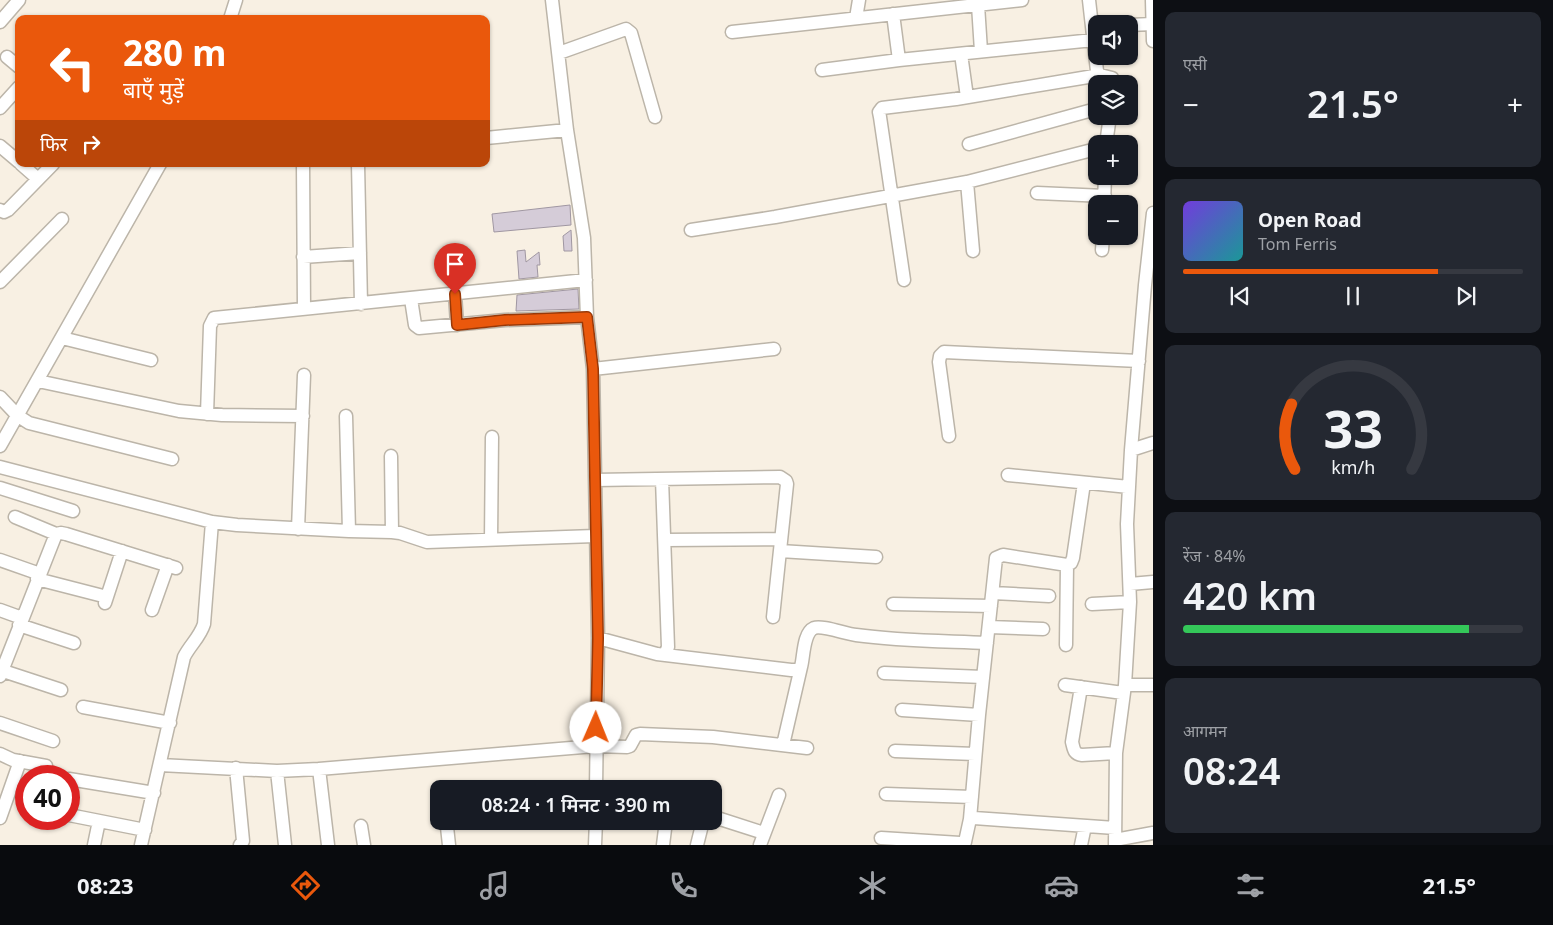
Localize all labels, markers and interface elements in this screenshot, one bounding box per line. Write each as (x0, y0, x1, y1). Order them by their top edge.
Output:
map controls (1088, 15, 1138, 245)
button: sound (1088, 15, 1138, 65)
text: 280 m (123, 29, 226, 76)
icon: left (40, 35, 105, 100)
text: एसी (1183, 53, 1207, 75)
text: बाएँ मुड़ें (123, 74, 184, 104)
button: layers (1088, 75, 1138, 125)
text: 21.5° (1307, 77, 1399, 129)
text: − (1183, 85, 1199, 123)
text: + (1507, 85, 1523, 123)
icon: right (77, 130, 105, 158)
text: फिर (40, 131, 67, 157)
button: + (1088, 135, 1138, 185)
button: − (1088, 195, 1138, 245)
text: Open Road (1258, 207, 1361, 233)
text: Tom Ferris (1258, 233, 1337, 255)
pin (434, 243, 476, 294)
icon: arrive (441, 250, 469, 278)
icon: previous (1226, 282, 1254, 310)
icon: pause (1339, 282, 1367, 310)
icon: next (1452, 282, 1480, 310)
text: 33 (1323, 392, 1383, 463)
text: km/h (1331, 455, 1375, 479)
text: रेंज · 84% (1183, 545, 1246, 567)
text: 420 km (1183, 569, 1317, 621)
position arrow (569, 701, 621, 753)
text: आगमन (1183, 720, 1227, 742)
text: 08:24 (1183, 744, 1280, 796)
speed limit sign: 40 (15, 765, 80, 830)
text: 08:24 · 1 मिनट · 390 m (481, 792, 671, 818)
icon: directions (288, 868, 323, 903)
icon: music (477, 868, 512, 903)
icon: phone (666, 868, 701, 903)
icon: climate (855, 868, 890, 903)
icon: car (1044, 868, 1079, 903)
icon: filters (1233, 868, 1268, 903)
text: 08:23 (77, 870, 134, 900)
text: 21.5° (1423, 870, 1476, 900)

